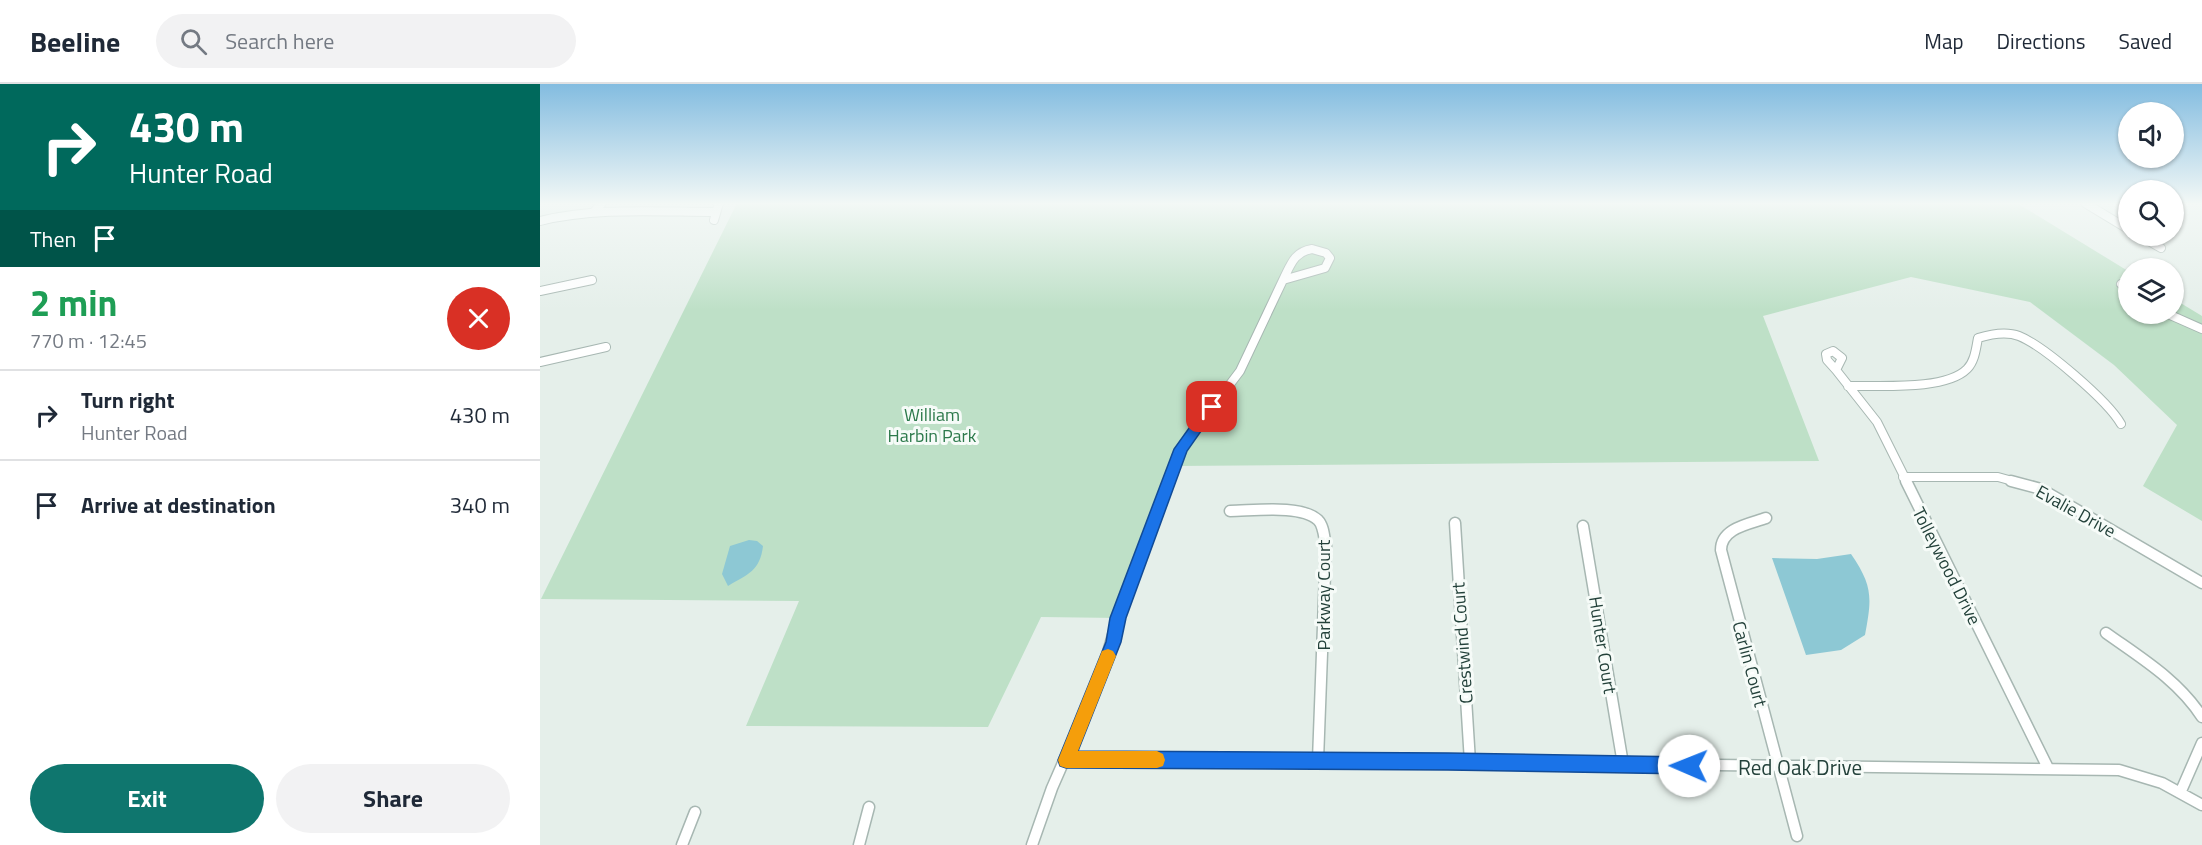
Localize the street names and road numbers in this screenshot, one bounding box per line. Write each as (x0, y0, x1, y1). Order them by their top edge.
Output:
street label: Evalie Drive (2031, 478, 2121, 544)
street label: Tolleywood Drive (1906, 503, 1988, 629)
street label: Parkway Court (1310, 539, 1337, 650)
street label: Crestwind Court (1444, 581, 1480, 705)
street label: Hunter Court (1582, 594, 1624, 696)
street label: Carlin Court (1726, 618, 1775, 711)
street label: Red Oak Drive (1738, 751, 1862, 783)

